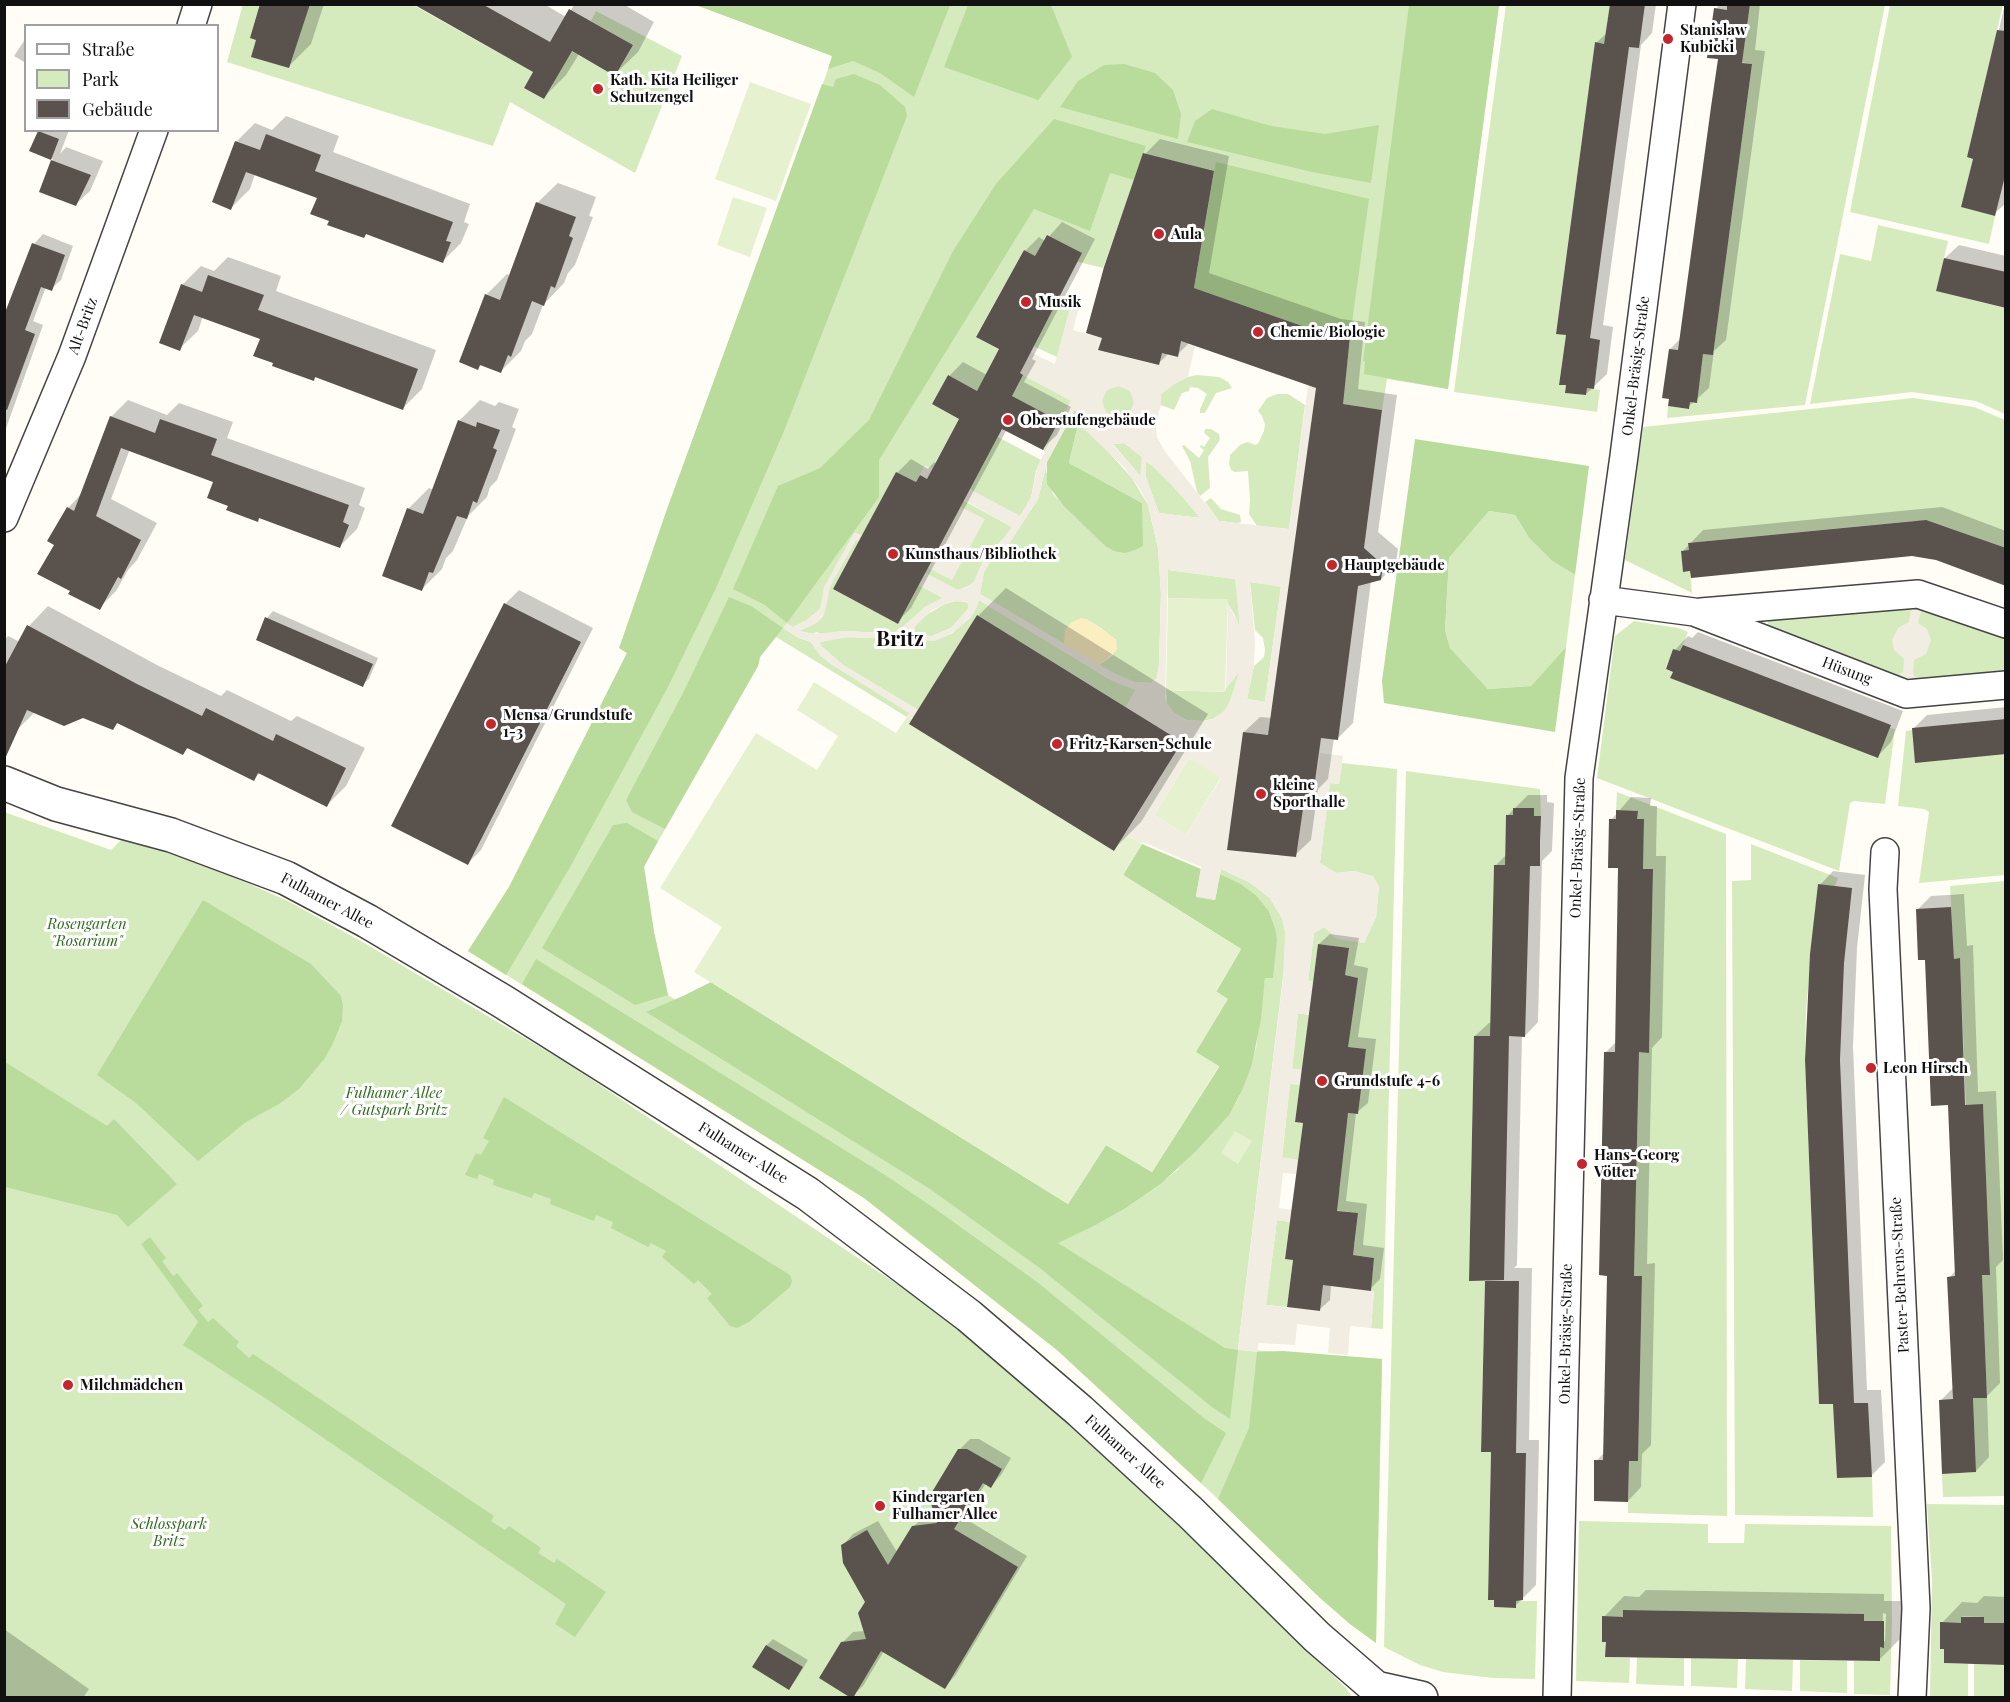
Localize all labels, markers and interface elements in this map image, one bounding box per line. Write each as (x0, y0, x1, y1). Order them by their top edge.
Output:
place label: Stanislaw Kubicki (1680, 21, 1747, 56)
legend (24, 24, 219, 132)
marker: Stanislaw Kubicki (1661, 32, 1675, 46)
text: Straße (82, 37, 135, 61)
text: Park (82, 67, 119, 91)
place label: Kath. Kita Heiliger Schutzengel (610, 71, 738, 106)
marker: Kath. Kita Heiliger Schutzengel (591, 82, 605, 96)
text: Gebäude (82, 97, 153, 121)
place label: Aula (1171, 225, 1202, 243)
marker: Aula (1152, 227, 1166, 241)
place label: Musik (1038, 293, 1081, 311)
street label: Alt-Britz (64, 295, 102, 357)
marker: Musik (1019, 295, 1033, 309)
street label: Onkel-Bräsig-Straße (1618, 295, 1654, 437)
place label: Chemie/Biologie (1270, 323, 1385, 341)
marker: Chemie/Biologie (1251, 325, 1265, 339)
place label: Oberstufengebäude (1020, 411, 1156, 429)
marker: Oberstufengebäude (1001, 413, 1015, 427)
place label: Kunsthaus/Bibliothek (905, 545, 1057, 563)
marker: Kunsthaus/Bibliothek (886, 547, 900, 561)
place label: Hauptgebäude (1344, 556, 1445, 574)
marker: Hauptgebäude (1325, 558, 1339, 572)
district label: Britz (876, 626, 924, 652)
street label: Hüsung (1819, 653, 1875, 689)
place label: Mensa/Grundstufe 1-3 (503, 706, 633, 741)
marker: Mensa/Grundstufe 1-3 (484, 717, 498, 731)
place label: Fritz-Karsen-Schule (1069, 735, 1212, 753)
marker: Fritz-Karsen-Schule (1050, 737, 1064, 751)
place label: kleine Sporthalle (1273, 776, 1345, 811)
street label: Onkel-Bräsig-Straße (1567, 777, 1589, 919)
marker: kleine Sporthalle (1254, 787, 1268, 801)
street label: Fulhamer Allee (278, 869, 376, 933)
park label: Rosengarten "Rosarium" (47, 915, 127, 950)
place label: Leon Hirsch (1883, 1059, 1968, 1077)
marker: Leon Hirsch (1864, 1061, 1878, 1075)
place label: Grundstufe 4-6 (1334, 1072, 1440, 1090)
marker: Grundstufe 4-6 (1315, 1074, 1329, 1088)
park label: Fulhamer Allee / Gutspark Britz (341, 1084, 447, 1119)
street label: Fulhamer Allee (695, 1118, 791, 1188)
place label: Hans-Georg Vötter (1594, 1146, 1679, 1181)
marker: Hans-Georg Vötter (1575, 1157, 1589, 1171)
street label: Paster-Behrens-Straße (1887, 1197, 1913, 1353)
street label: Onkel-Bräsig-Straße (1556, 1263, 1576, 1405)
place label: Milchmädchen (80, 1376, 183, 1394)
marker: Milchmädchen (61, 1378, 75, 1392)
street label: Fulhamer Allee (1081, 1411, 1169, 1493)
place label: Kindergarten Fulhamer Allee (892, 1488, 998, 1523)
marker: Kindergarten Fulhamer Allee (873, 1499, 887, 1513)
park label: Schlosspark Britz (131, 1515, 207, 1550)

